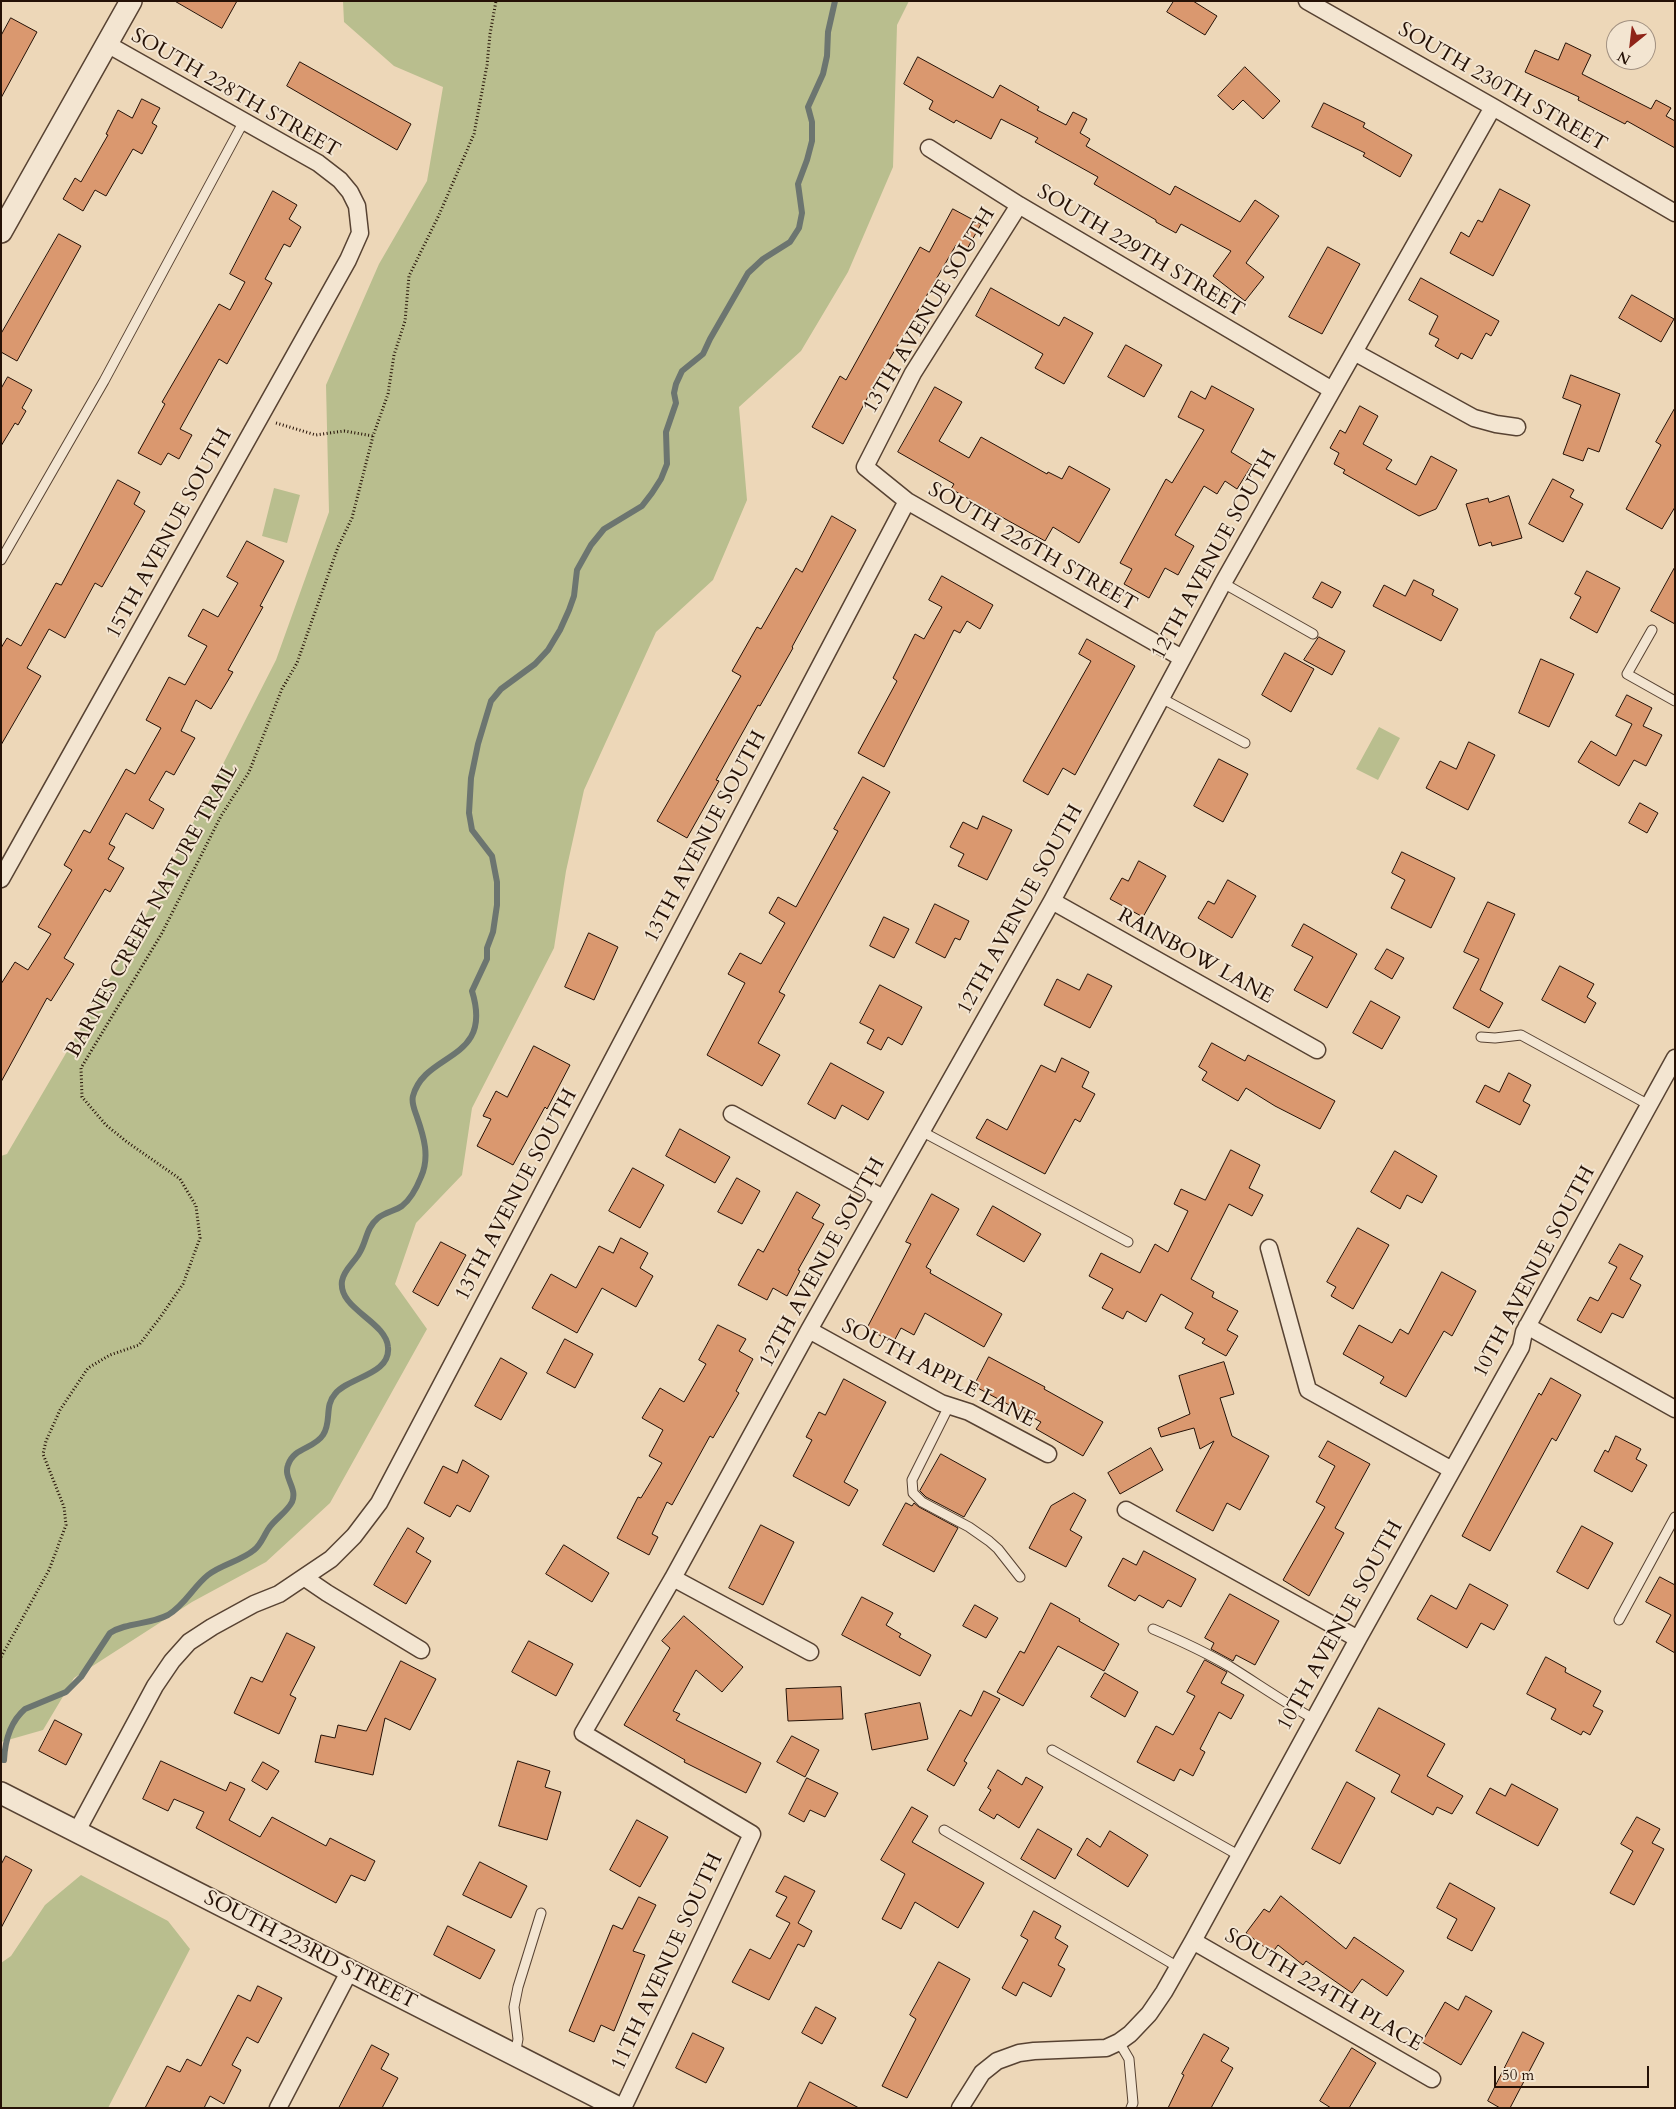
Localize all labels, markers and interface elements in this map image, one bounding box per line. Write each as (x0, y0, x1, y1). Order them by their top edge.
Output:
street label: SOUTH 230TH STREET (1393, 18, 1611, 158)
north arrow (1606, 20, 1656, 70)
street label: SOUTH 228TH STREET (126, 24, 344, 164)
text: N (1614, 46, 1634, 69)
street label: SOUTH 229TH STREET (1032, 180, 1248, 324)
street label: 13TH AVENUE SOUTH (858, 203, 1002, 419)
street label: 15TH AVENUE SOUTH (102, 425, 238, 643)
street label: 12TH AVENUE SOUTH (1147, 446, 1283, 664)
street label: SOUTH 226TH STREET (923, 478, 1141, 618)
street label: 13TH AVENUE SOUTH (640, 727, 772, 947)
street label: BARNES CREEK NATURE TRAIL (62, 760, 244, 1062)
street label: 12TH AVENUE SOUTH (953, 801, 1089, 1019)
street label: RAINBOW LANE (1113, 904, 1277, 1010)
street label: 13TH AVENUE SOUTH (451, 1085, 583, 1305)
street label: 12TH AVENUE SOUTH (755, 1154, 891, 1372)
street label: 10TH AVENUE SOUTH (1469, 1162, 1601, 1382)
street label: SOUTH APPLE LANE (837, 1314, 1039, 1434)
street label: 10TH AVENUE SOUTH (1273, 1517, 1409, 1735)
street label: 11TH AVENUE SOUTH (607, 1850, 729, 2074)
street label: SOUTH 223RD STREET (199, 1886, 421, 2016)
street label: SOUTH 224TH PLACE (1220, 1924, 1426, 2058)
scale bar (1496, 2056, 1651, 2088)
text: 50 m (1502, 2065, 1534, 2085)

